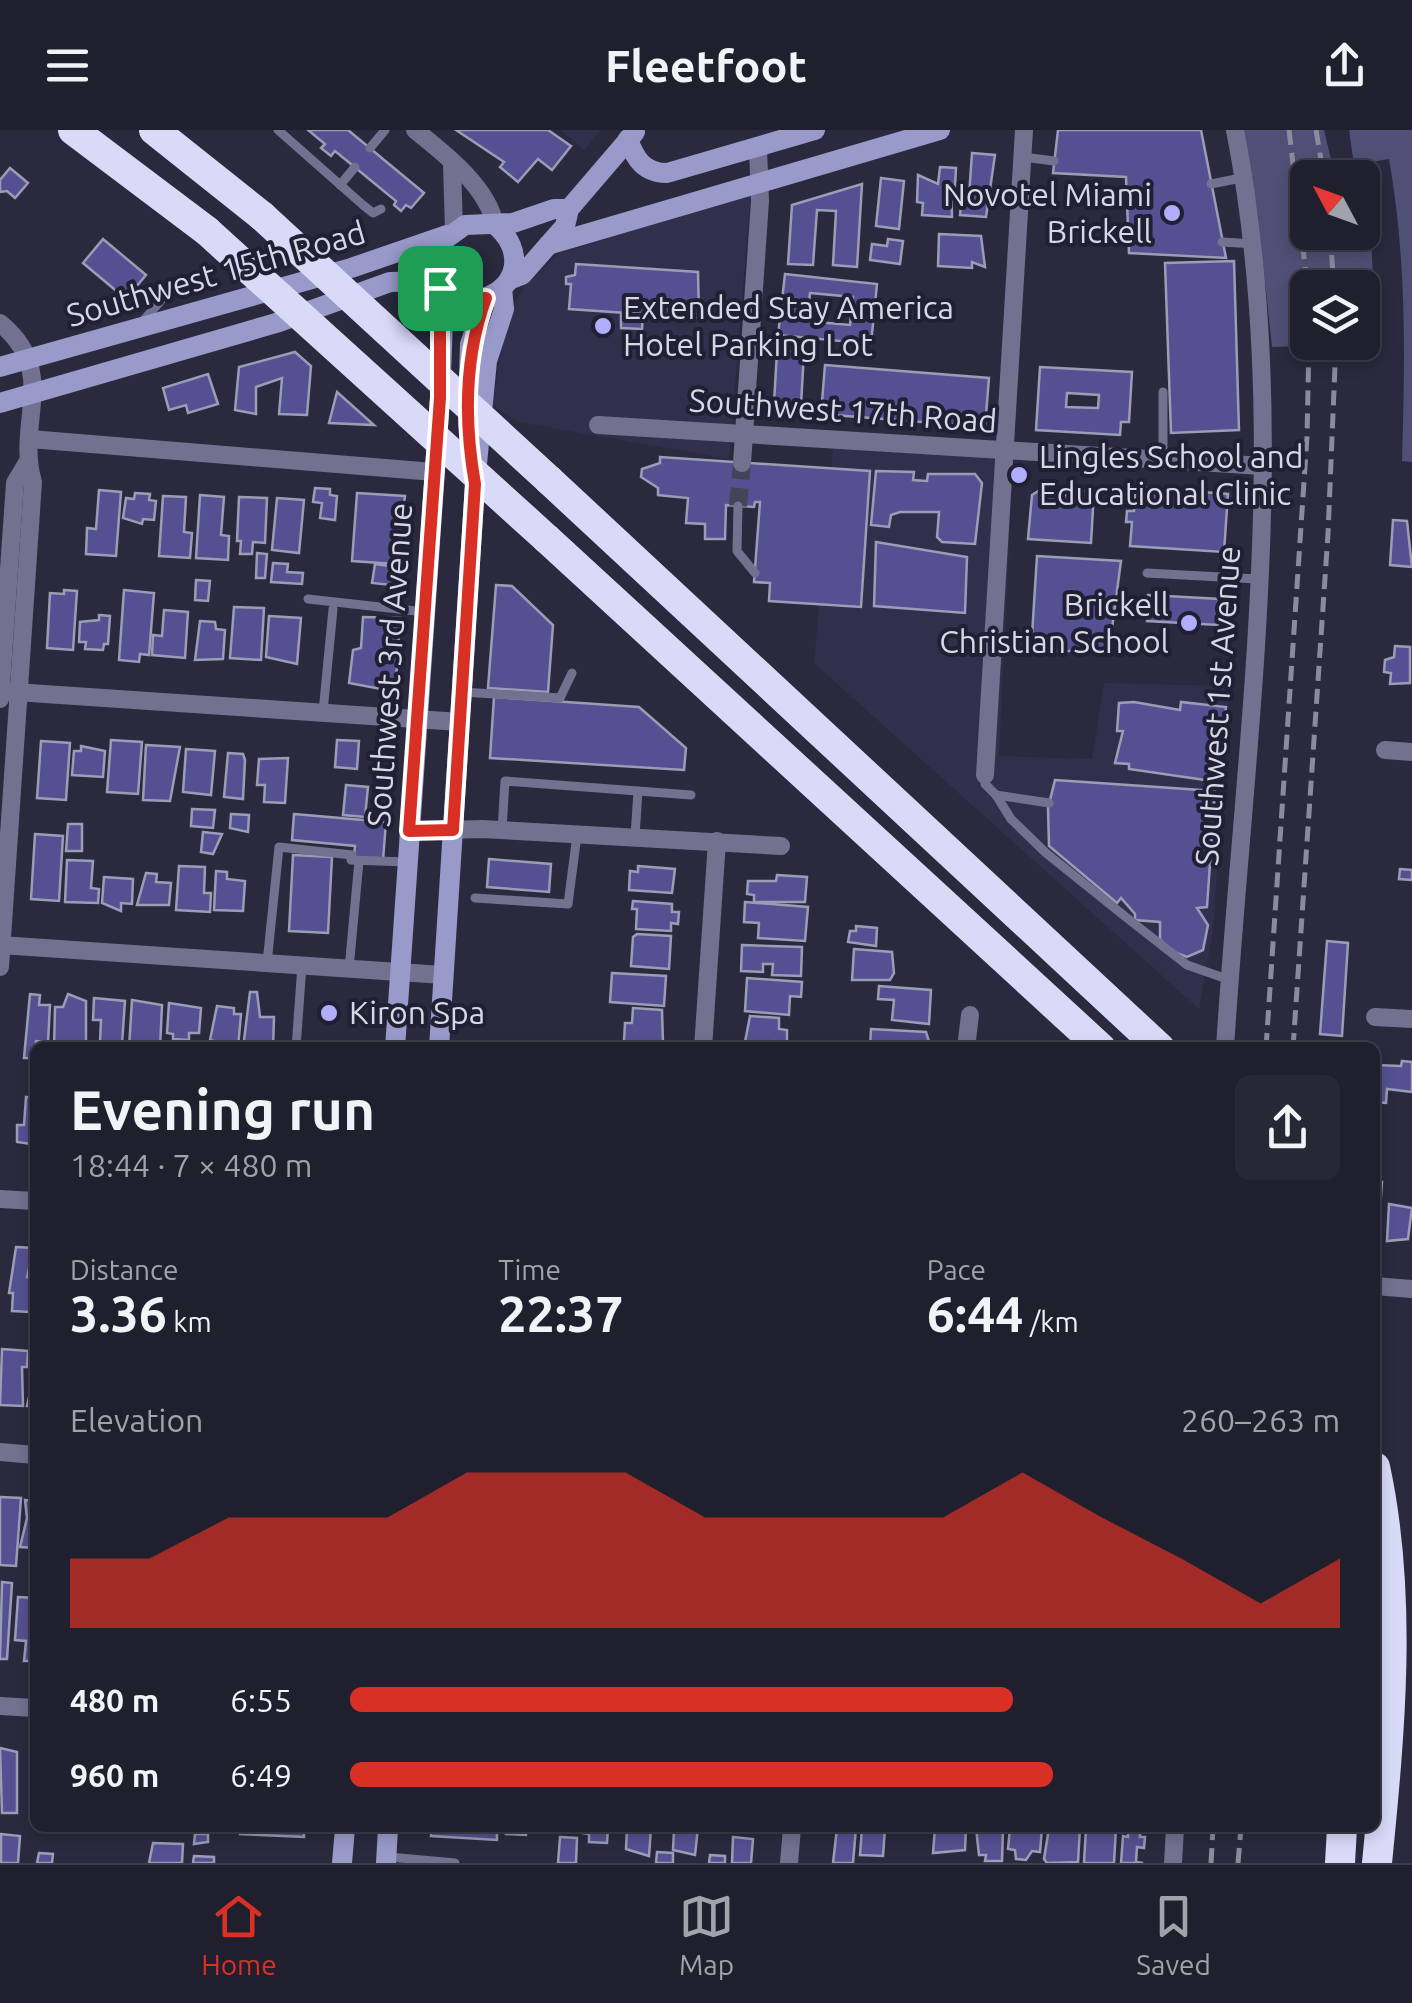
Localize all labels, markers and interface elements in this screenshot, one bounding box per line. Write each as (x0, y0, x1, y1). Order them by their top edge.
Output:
icon: menu (40, 38, 95, 93)
icon: share (1317, 38, 1372, 93)
text: Fleetfoot (605, 40, 807, 91)
north arrow (1290, 160, 1380, 250)
map controls (1290, 160, 1380, 360)
place label: Novotel Miami Brickell (943, 176, 1152, 249)
marker: Novotel Miami Brickell (1161, 202, 1183, 224)
street label: Southwest 15th Road (62, 213, 369, 333)
pin (398, 246, 483, 331)
icon: arrive (413, 261, 468, 316)
button: layers (1290, 270, 1380, 360)
place label: Extended Stay America Hotel Parking Lot (623, 289, 954, 362)
marker: Extended Stay America Hotel Parking Lot (592, 315, 614, 337)
street label: Southwest 17th Road (688, 381, 998, 439)
place label: Lingles School and Educational Clinic (1039, 438, 1304, 511)
marker: Lingles School and Educational Clinic (1008, 464, 1030, 486)
street label: Southwest 3rd Avenue (360, 502, 418, 828)
street label: Southwest 1st Avenue (1188, 545, 1246, 867)
place label: Brickell Christian School (939, 586, 1169, 659)
marker: Brickell Christian School (1178, 612, 1200, 634)
place label: Kiron Spa (349, 994, 485, 1030)
marker: Kiron Spa (318, 1002, 340, 1024)
button: share (1235, 1075, 1340, 1180)
text: Evening run (70, 1079, 375, 1140)
text: 18:44 · 7 × 480 m (70, 1147, 312, 1183)
text: Distance (70, 1254, 178, 1285)
text: Time (498, 1254, 561, 1285)
text: Pace (927, 1254, 986, 1285)
text: 3.36 (70, 1285, 167, 1341)
text: 22:37 (498, 1285, 623, 1341)
text: 6:44 (927, 1285, 1024, 1341)
text: km (167, 1306, 212, 1337)
text: /km (1024, 1306, 1079, 1337)
text: Elevation (70, 1402, 203, 1438)
text: 260–263 m (1181, 1402, 1340, 1438)
text: 480 m (70, 1682, 159, 1718)
text: 6:55 (230, 1682, 292, 1718)
text: 960 m (70, 1757, 159, 1793)
text: 6:49 (230, 1757, 292, 1793)
tab: Home (201, 1889, 277, 1980)
tab: Map (679, 1889, 734, 1980)
tab: Saved (1136, 1889, 1211, 1980)

